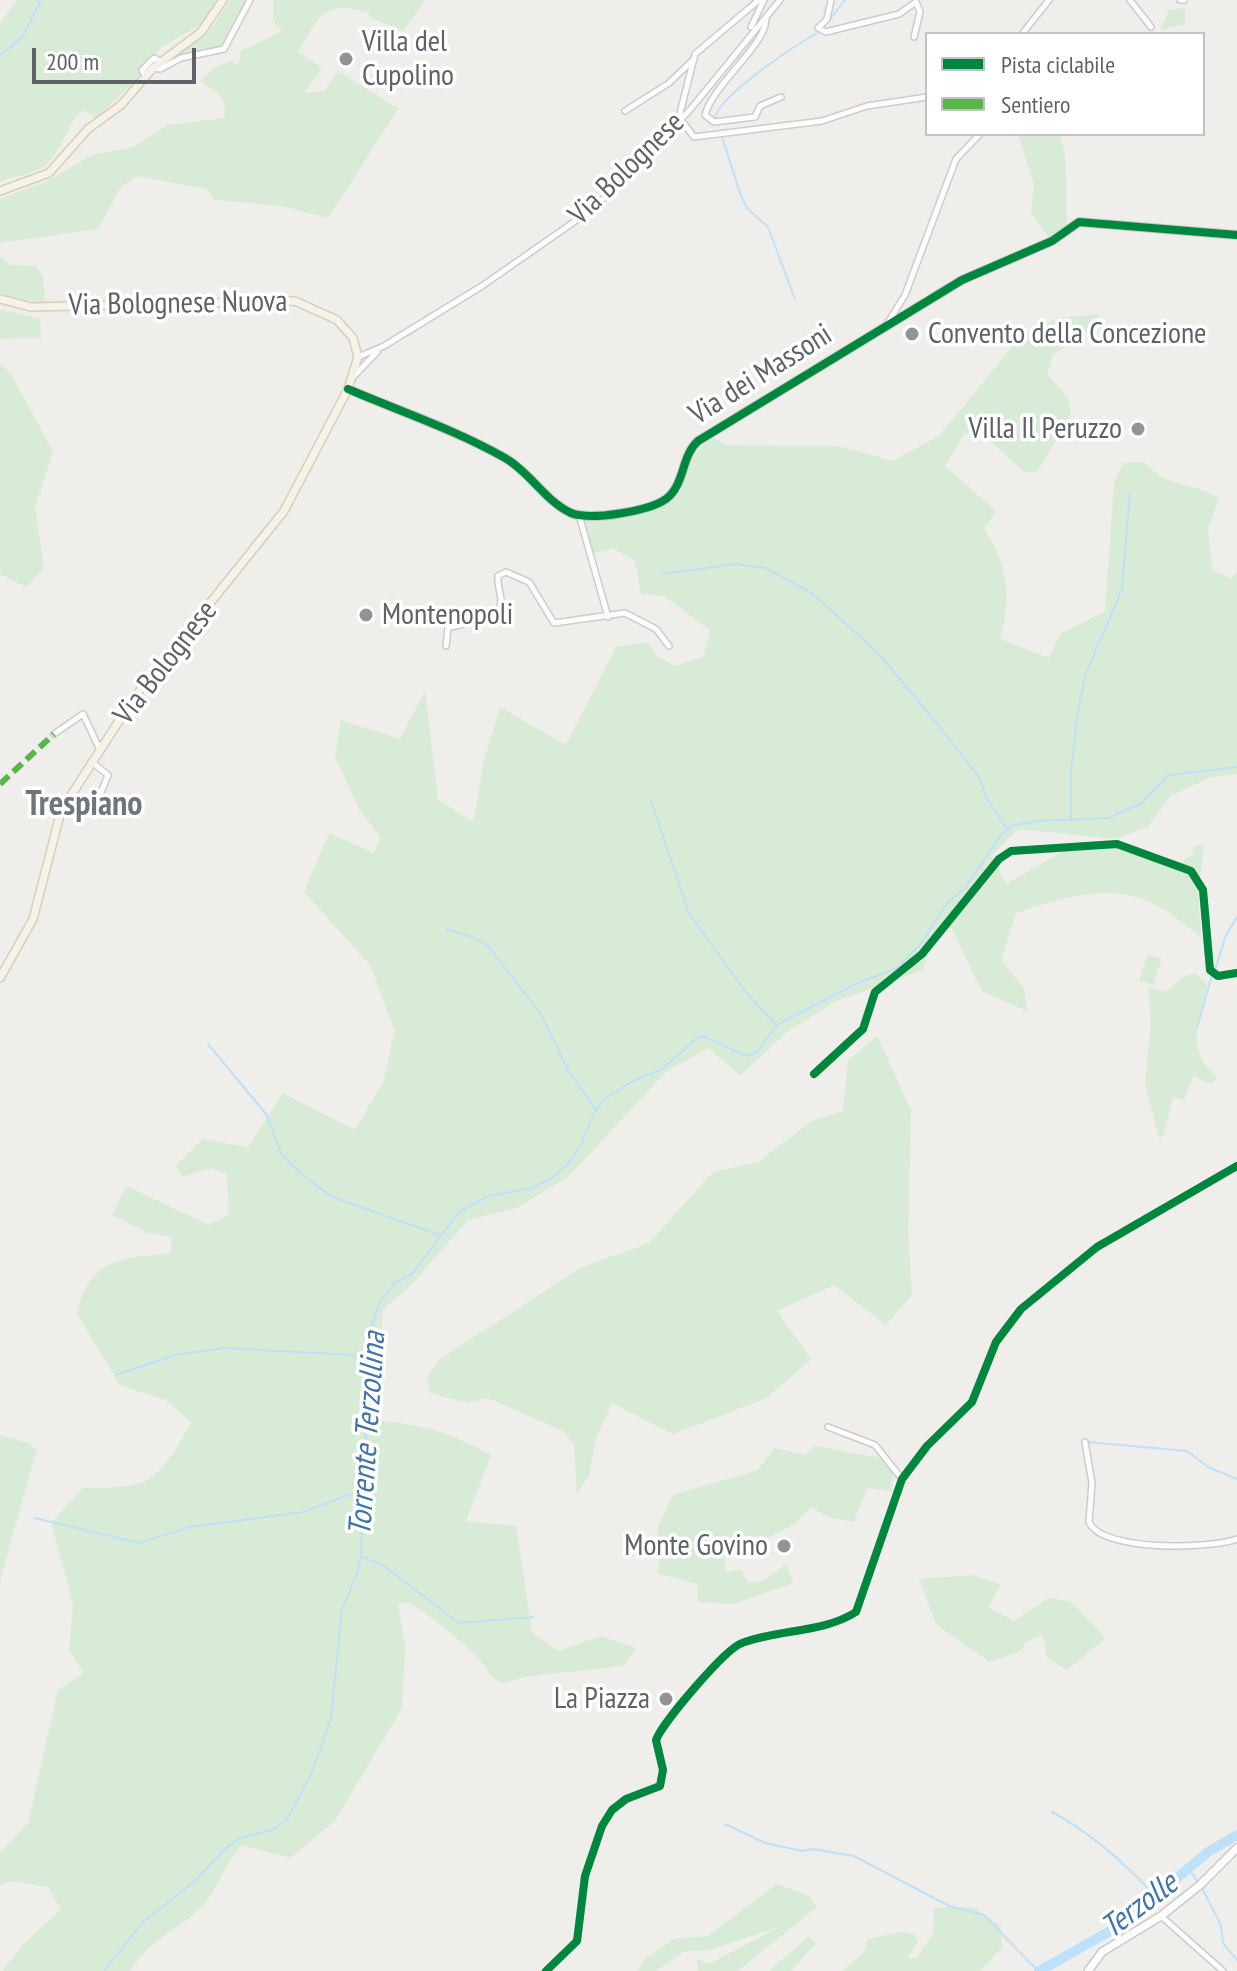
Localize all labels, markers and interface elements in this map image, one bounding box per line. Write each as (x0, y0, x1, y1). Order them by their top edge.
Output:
place label: Villa del Cupolino (362, 24, 454, 94)
scale bar (36, 32, 200, 82)
legend (925, 32, 1205, 136)
text: 200 m (46, 46, 99, 77)
text: Pista ciclabile (1001, 49, 1115, 80)
marker: Villa del Cupolino (337, 50, 355, 68)
text: Sentiero (1001, 89, 1070, 120)
street label: Via Bolognese (562, 105, 692, 233)
street label: Via Bolognese Nuova (68, 284, 288, 324)
place label: Convento della Concezione (928, 316, 1206, 352)
street label: Via dei Massoni (683, 317, 839, 433)
marker: Convento della Concezione (903, 325, 921, 343)
place label: Villa Il Peruzzo (968, 411, 1122, 447)
marker: Villa Il Peruzzo (1129, 420, 1147, 438)
street label: Via Bolognese (107, 594, 225, 732)
place label: Montenopoli (382, 597, 513, 633)
marker: Montenopoli (357, 606, 375, 624)
district label: Trespiano (26, 785, 142, 825)
water label: Torrente Terzollina (342, 1330, 394, 1538)
place label: Monte Govino (624, 1528, 768, 1564)
marker: Monte Govino (775, 1537, 793, 1555)
place label: La Piazza (554, 1681, 650, 1717)
marker: La Piazza (657, 1690, 675, 1708)
water label: Terzolle (1094, 1865, 1186, 1947)

